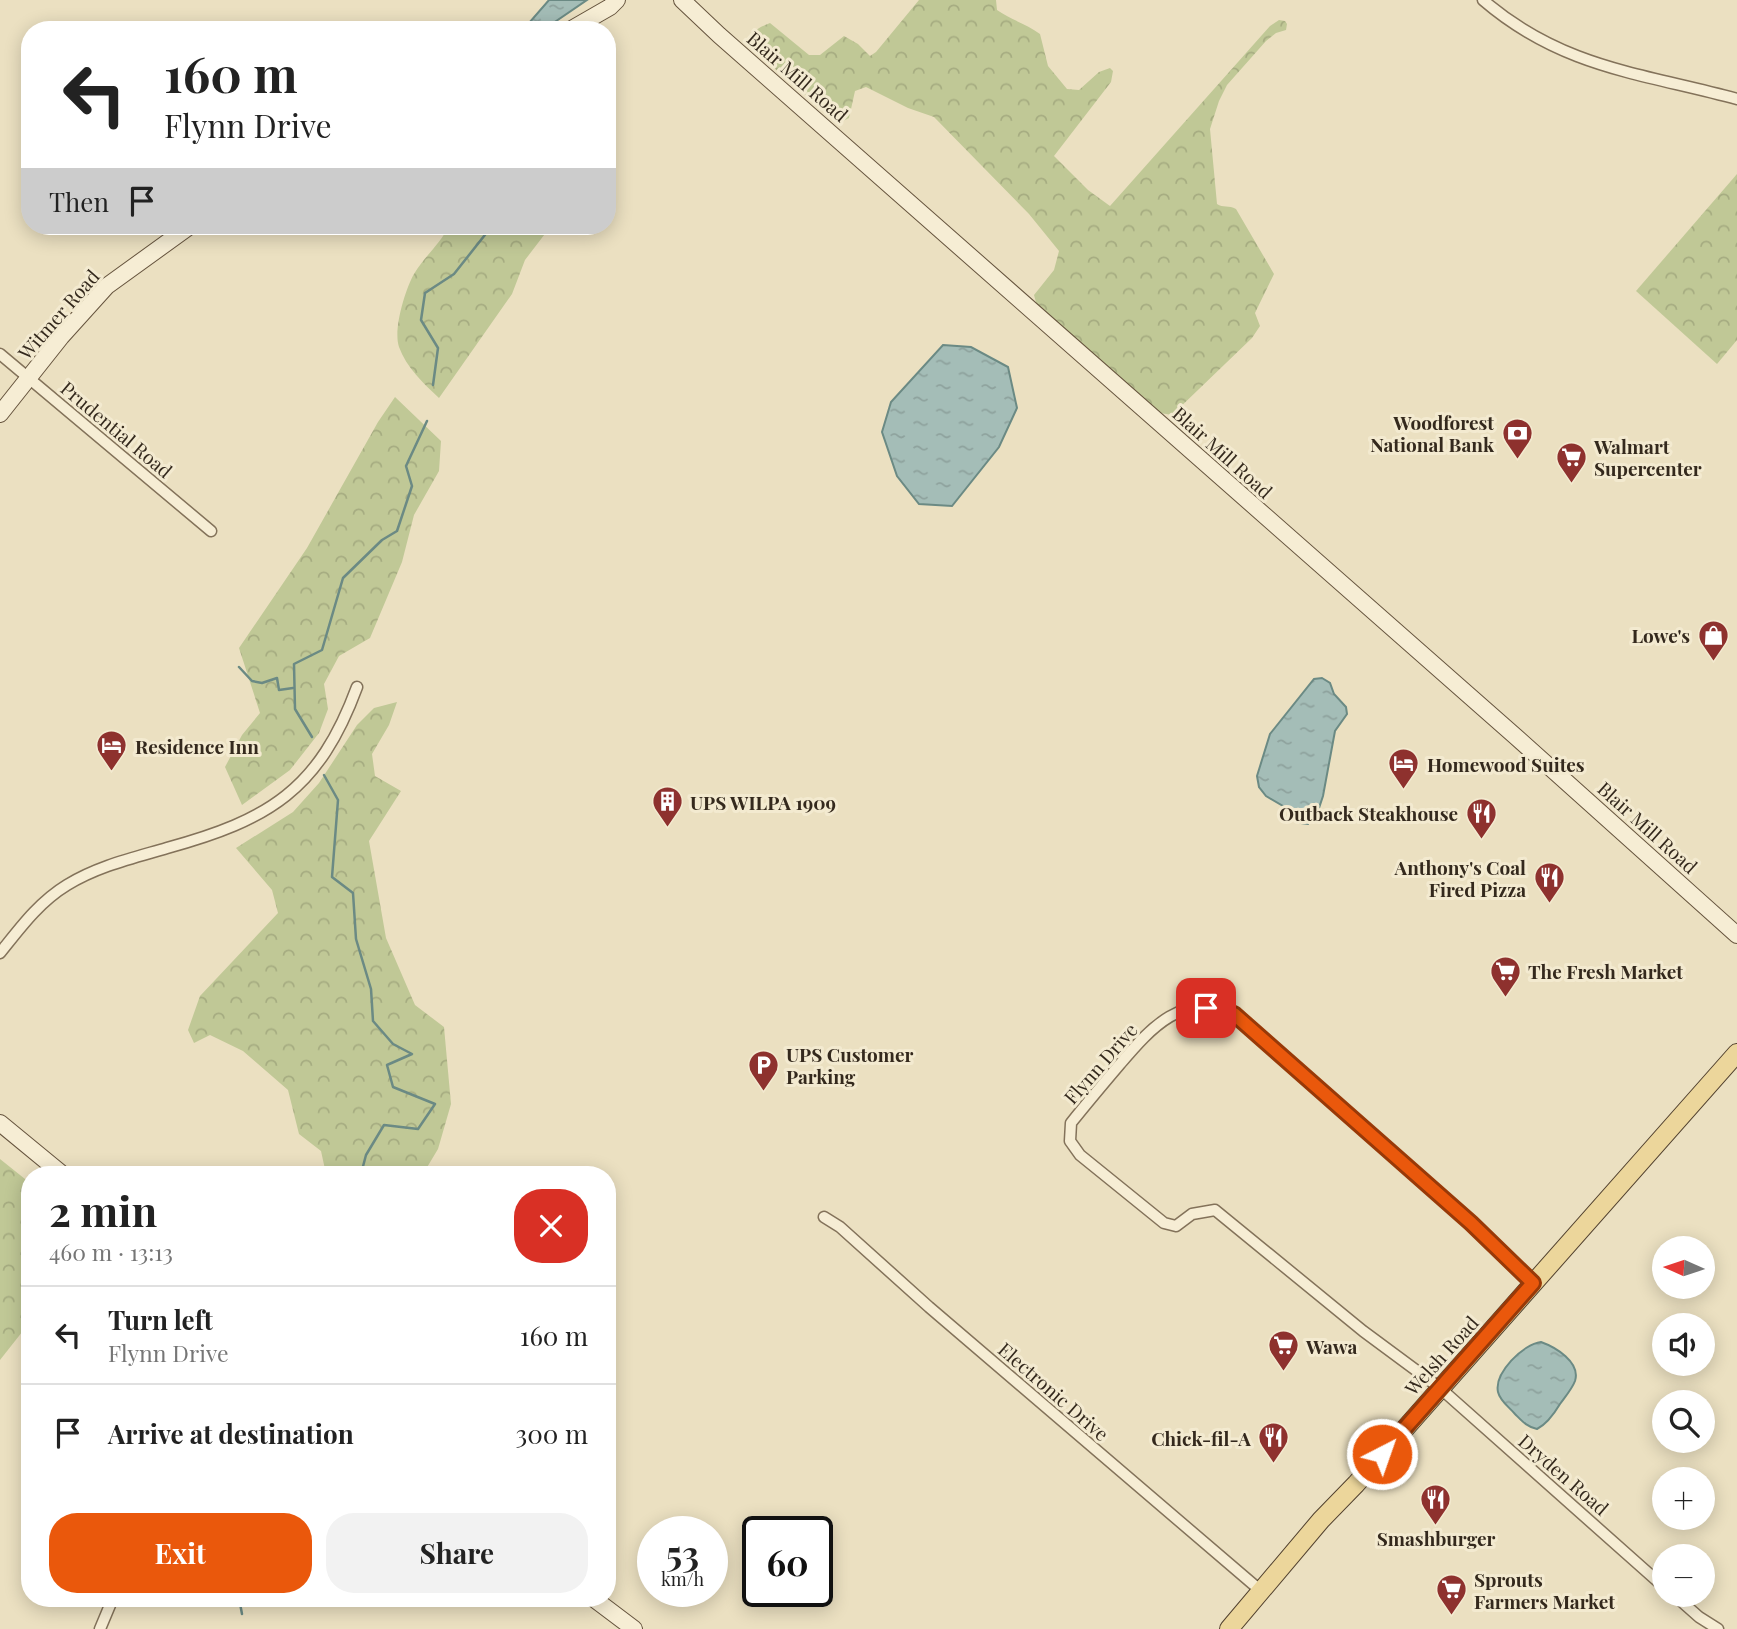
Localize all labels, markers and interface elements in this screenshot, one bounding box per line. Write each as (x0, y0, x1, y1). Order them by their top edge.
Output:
street label: Blair Mill Road (742, 25, 854, 127)
text: 160 m (164, 40, 298, 105)
icon: left (49, 49, 140, 140)
text: Flynn Drive (164, 103, 332, 146)
icon: arrive (123, 182, 161, 220)
text: Then (49, 184, 109, 219)
street label: Witmer Road (11, 263, 104, 365)
street label: Prudential Road (56, 375, 178, 483)
street label: Blair Mill Road (1168, 400, 1278, 504)
place label: Woodforest National Bank (1370, 409, 1495, 457)
bank icon: Woodforest National Bank (1500, 416, 1534, 460)
place label: Walmart Supercenter (1593, 433, 1702, 481)
supermarket icon: Walmart Supercenter (1554, 440, 1588, 484)
shop icon: Lowe's (1696, 618, 1730, 662)
place label: Lowe's (1631, 622, 1690, 648)
hotel icon: Residence Inn (95, 729, 129, 773)
place label: Residence Inn (135, 733, 259, 759)
hotel icon: Homewood Suites (1387, 747, 1421, 791)
place label: Homewood Suites (1427, 751, 1585, 777)
street label: Blair Mill Road (1593, 775, 1703, 879)
building icon: UPS WILPA 1909 (650, 785, 684, 829)
place label: UPS WILPA 1909 (690, 789, 836, 815)
restaurant icon: Outback Steakhouse (1464, 796, 1498, 840)
place label: Outback Steakhouse (1279, 800, 1458, 826)
place label: Anthony's Coal Fired Pizza (1394, 854, 1526, 902)
restaurant icon: Anthony's Coal Fired Pizza (1532, 861, 1566, 905)
supermarket icon: The Fresh Market (1488, 954, 1522, 998)
place label: The Fresh Market (1528, 958, 1683, 984)
pin (1176, 978, 1236, 1038)
icon: arrive (1187, 989, 1225, 1027)
street label: Flynn Drive (1058, 1017, 1142, 1109)
place label: UPS Customer Parking (786, 1041, 913, 1089)
parking icon: UPS Customer Parking (746, 1048, 780, 1092)
text: 2 min (49, 1182, 157, 1238)
button: close (514, 1189, 588, 1263)
text: 460 m · 13:13 (49, 1236, 173, 1267)
north arrow (1652, 1236, 1715, 1298)
map controls (1652, 1236, 1715, 1607)
text: Turn left (108, 1302, 213, 1337)
street label: Welsh Road (1398, 1310, 1484, 1401)
button: sound (1652, 1313, 1715, 1376)
icon: left (49, 1316, 87, 1354)
text: 160 m (520, 1318, 588, 1353)
supermarket icon: Wawa (1266, 1329, 1300, 1373)
place label: Wawa (1305, 1333, 1357, 1359)
street label: Electronic Drive (993, 1336, 1115, 1446)
text: Flynn Drive (108, 1337, 229, 1368)
button: search (1652, 1390, 1715, 1453)
icon: arrive (49, 1414, 87, 1452)
text: Arrive at destination (108, 1416, 354, 1451)
text: 300 m (516, 1416, 588, 1451)
position arrow (1345, 1417, 1419, 1491)
restaurant icon: Chick-fil-A (1257, 1421, 1291, 1465)
place label: Chick-fil-A (1151, 1425, 1251, 1451)
street label: Dryden Road (1513, 1428, 1615, 1520)
button: + (1652, 1467, 1715, 1530)
restaurant icon: Smashburger (1419, 1482, 1453, 1526)
button: Exit (49, 1513, 312, 1593)
button: Share (326, 1513, 588, 1593)
speed limit sign: 60 (742, 1516, 833, 1607)
place label: Smashburger (1377, 1525, 1495, 1551)
text: 53 (666, 1529, 699, 1576)
button: − (1652, 1544, 1715, 1607)
place label: Sprouts Farmers Market (1474, 1566, 1615, 1614)
text: km/h (661, 1567, 704, 1591)
supermarket icon: Sprouts Farmers Market (1434, 1573, 1468, 1617)

